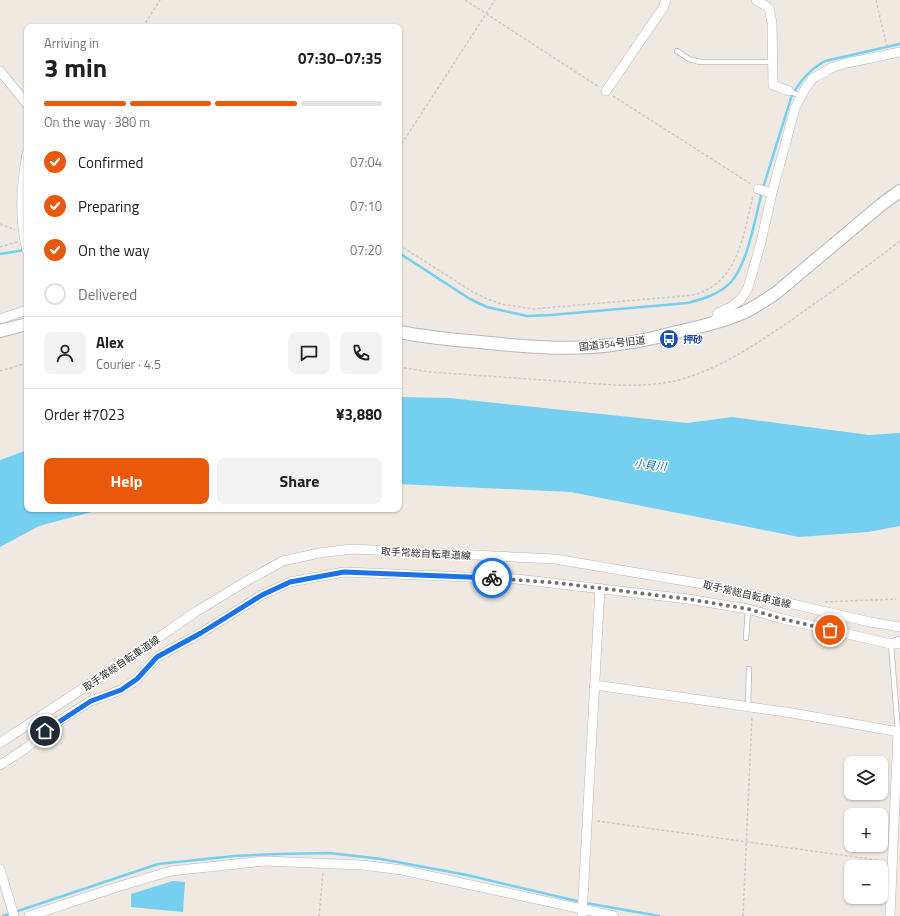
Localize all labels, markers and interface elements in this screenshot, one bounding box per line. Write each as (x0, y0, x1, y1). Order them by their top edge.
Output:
text: Arriving in (44, 33, 99, 53)
text: 07:30–07:35 (298, 47, 382, 70)
text: 3 min (44, 48, 107, 87)
text: On the way · 380 m (44, 112, 150, 132)
icon: check (44, 151, 66, 173)
text: Confirmed (78, 151, 143, 174)
text: 07:04 (350, 152, 382, 172)
icon: check (44, 195, 66, 217)
text: Preparing (78, 195, 139, 218)
text: 07:10 (350, 196, 382, 216)
icon: check (44, 239, 66, 261)
text: On the way (78, 239, 150, 262)
text: 07:20 (350, 240, 382, 260)
text: Delivered (78, 283, 137, 306)
bus stop icon: 押砂 (658, 328, 680, 350)
text: Alex (96, 331, 124, 354)
button: person (44, 332, 86, 374)
button: chat (288, 332, 330, 374)
button: phone (340, 332, 382, 374)
place label: 押砂 (683, 332, 703, 347)
street label: 国道354号旧道 (578, 333, 646, 354)
text: Courier · 4.5 (96, 354, 161, 374)
text: Order #7023 (44, 403, 125, 426)
text: ¥3,880 (336, 403, 382, 426)
water label: 小貝川 (633, 455, 668, 475)
button: Help (44, 458, 209, 504)
button: Share (217, 458, 382, 504)
street label: 取手常総自転車道線 (381, 544, 471, 563)
courier (472, 558, 512, 598)
icon: bike (481, 567, 503, 589)
street label: 取手常総自転車道線 (701, 577, 792, 612)
pin (813, 613, 847, 647)
icon: bag (819, 619, 841, 641)
street label: 取手常総自転車道線 (80, 632, 163, 695)
pin (28, 714, 62, 748)
icon: home (34, 720, 56, 742)
map controls (844, 756, 888, 904)
button: layers (844, 756, 888, 800)
button: + (844, 808, 888, 852)
button: − (844, 860, 888, 904)

